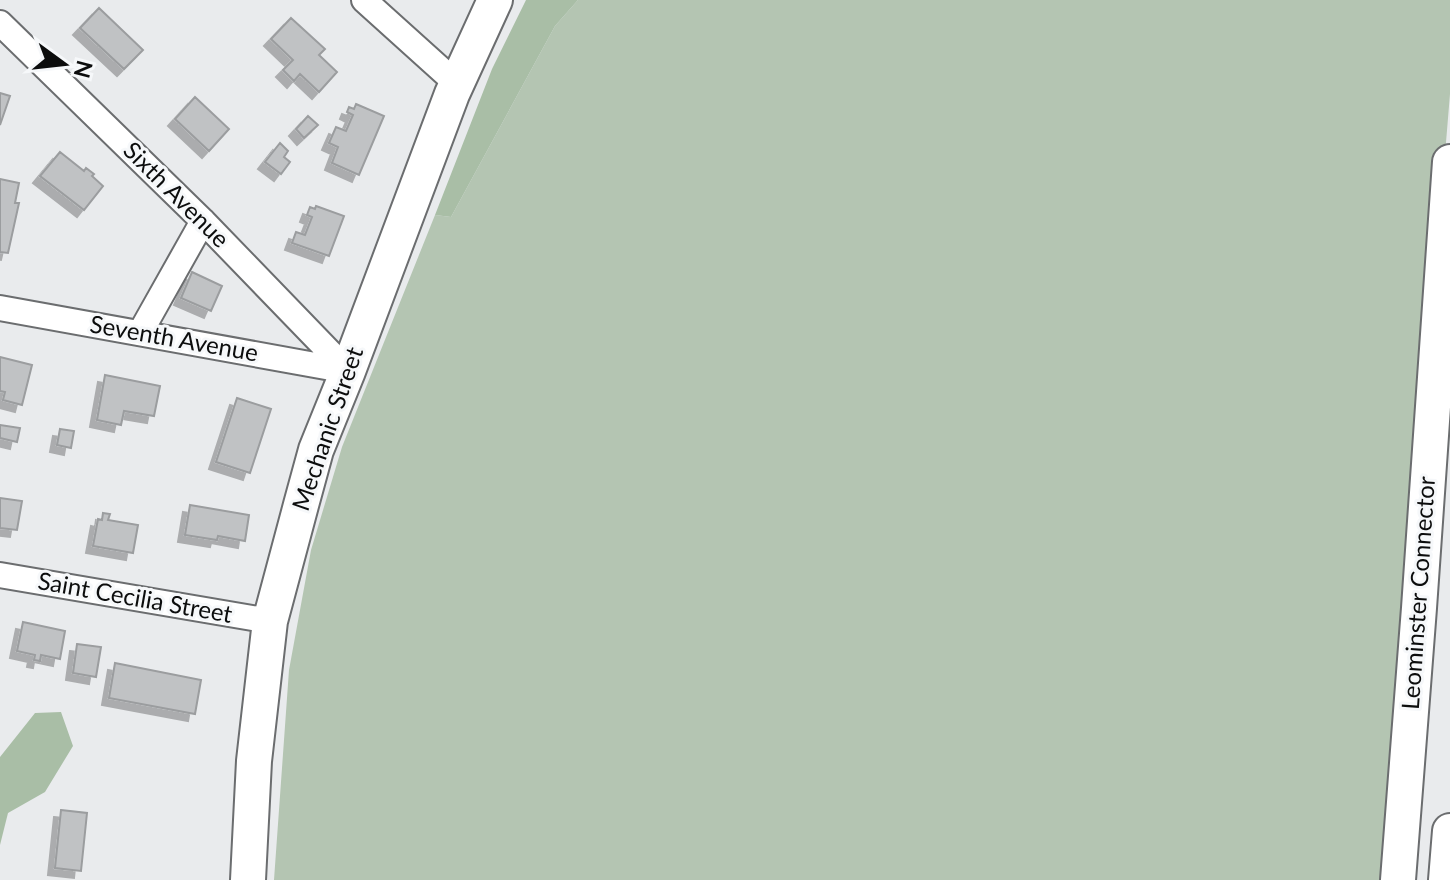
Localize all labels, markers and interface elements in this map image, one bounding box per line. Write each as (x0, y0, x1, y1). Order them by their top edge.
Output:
north arrow (24, 24, 104, 104)
text: N (69, 58, 99, 81)
street label: Sixth Avenue (118, 135, 236, 253)
street label: Seventh Avenue (88, 308, 261, 367)
street label: Mechanic Street (285, 342, 368, 514)
street label: Leominster Connector (1395, 475, 1440, 711)
street label: Saint Cecilia Street (36, 565, 235, 628)

